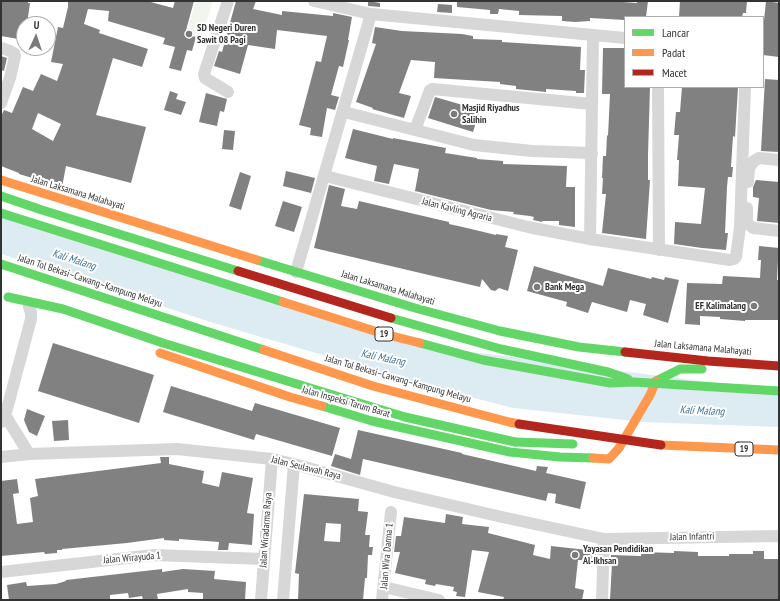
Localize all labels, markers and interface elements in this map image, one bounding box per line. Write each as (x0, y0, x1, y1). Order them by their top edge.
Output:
north arrow (16, 16, 56, 56)
legend (624, 16, 764, 88)
text: U (33, 18, 40, 32)
place label: SD Negeri Duren Sawit 08 Pagi (197, 22, 256, 46)
text: Lancar (662, 25, 689, 40)
marker: SD Negeri Duren Sawit 08 Pagi (184, 29, 194, 39)
text: Padat (662, 45, 685, 60)
text: Macet (662, 65, 687, 80)
place label: Masjid Riyadhus Salihin (462, 102, 520, 126)
marker: Masjid Riyadhus Salihin (449, 109, 459, 119)
street label: Jalan Laksamana Malahayati (30, 173, 126, 213)
street label: Jalan Kavling Agraria (421, 195, 493, 225)
water label: Kali Malang (51, 247, 97, 273)
street label: Jalan Tol Bekasi–Cawang–Kampung Melayu (16, 252, 164, 310)
street label: Jalan Laksamana Malahayati (340, 268, 436, 308)
place label: Bank Mega (545, 281, 584, 293)
marker: Bank Mega (532, 282, 542, 292)
place label: EF Kalimalang (695, 300, 746, 312)
marker: EF Kalimalang (749, 301, 759, 311)
road number: 19 (375, 327, 393, 341)
street label: Jalan Laksamana Malahayati (654, 338, 752, 358)
water label: Kali Malang (360, 347, 406, 369)
street label: Jalan Tol Bekasi–Cawang–Kampung Melayu (324, 352, 472, 406)
street label: Jalan Inspeksi Tarum Barat (301, 384, 391, 420)
water label: Kali Malang (679, 403, 725, 419)
road number: 19 (735, 442, 753, 456)
street label: Jalan Seulawah Raya (270, 454, 342, 482)
street label: Jalan Wiradarma Raya (257, 492, 275, 568)
street label: Jalan Wira Darma 1 (378, 523, 396, 589)
street label: Jalan Infantri (670, 531, 714, 543)
place label: Yayasan Pendidikan Al-Ikhsan (583, 543, 653, 566)
street label: Jalan Wirayuda 1 (103, 549, 161, 567)
marker: Yayasan Pendidikan Al-Ikhsan (570, 550, 580, 560)

